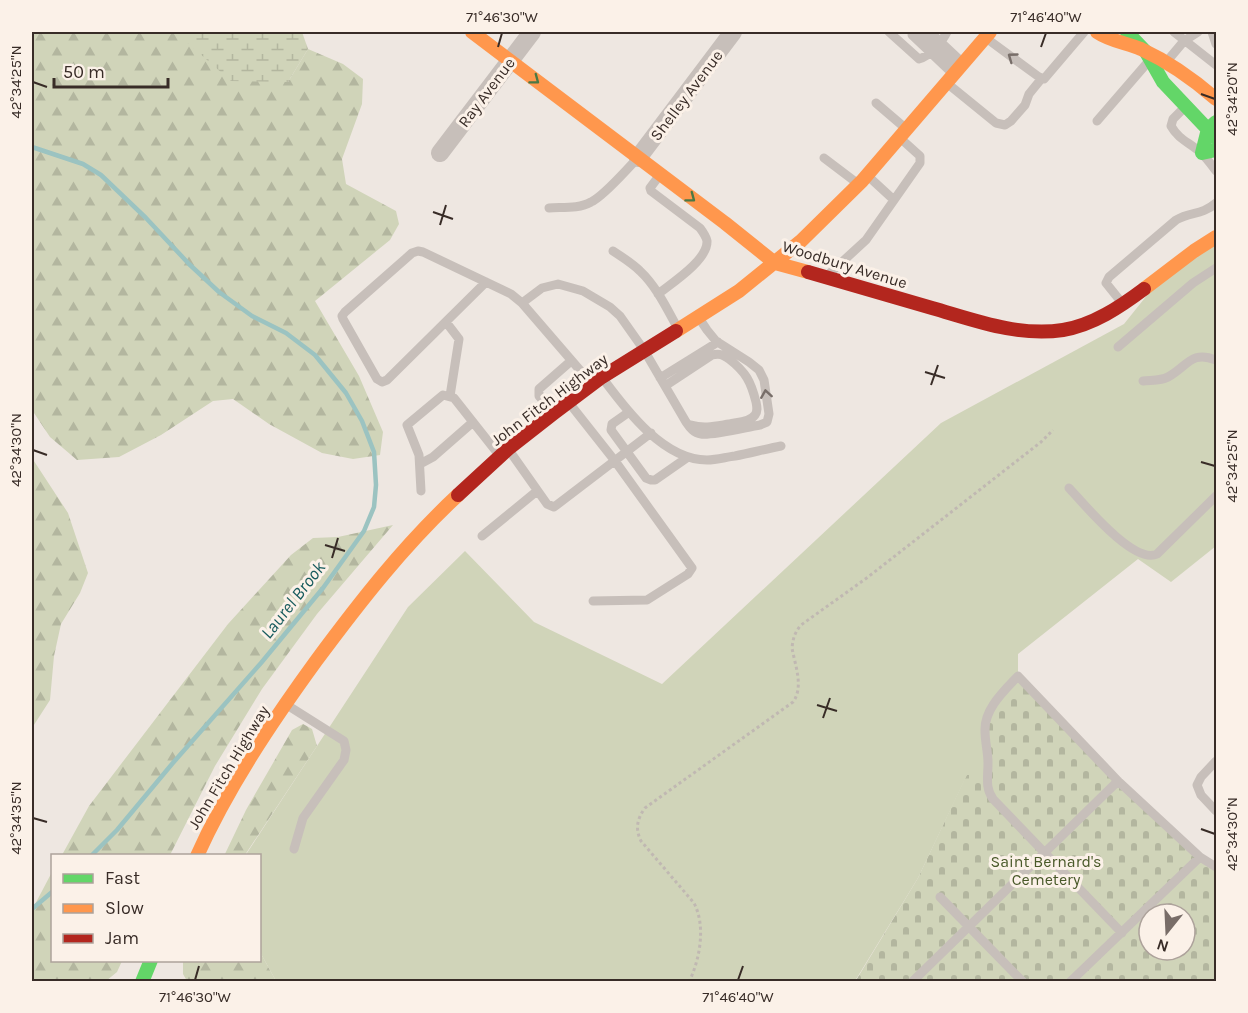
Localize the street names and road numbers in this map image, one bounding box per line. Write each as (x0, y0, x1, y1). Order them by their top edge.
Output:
street label: Shelley Avenue (646, 46, 727, 144)
street label: Ray Avenue (454, 54, 519, 131)
street label: Woodbury Avenue (780, 236, 910, 293)
street label: John Fitch Highway (487, 349, 612, 449)
street label: John Fitch Highway (184, 701, 273, 833)

